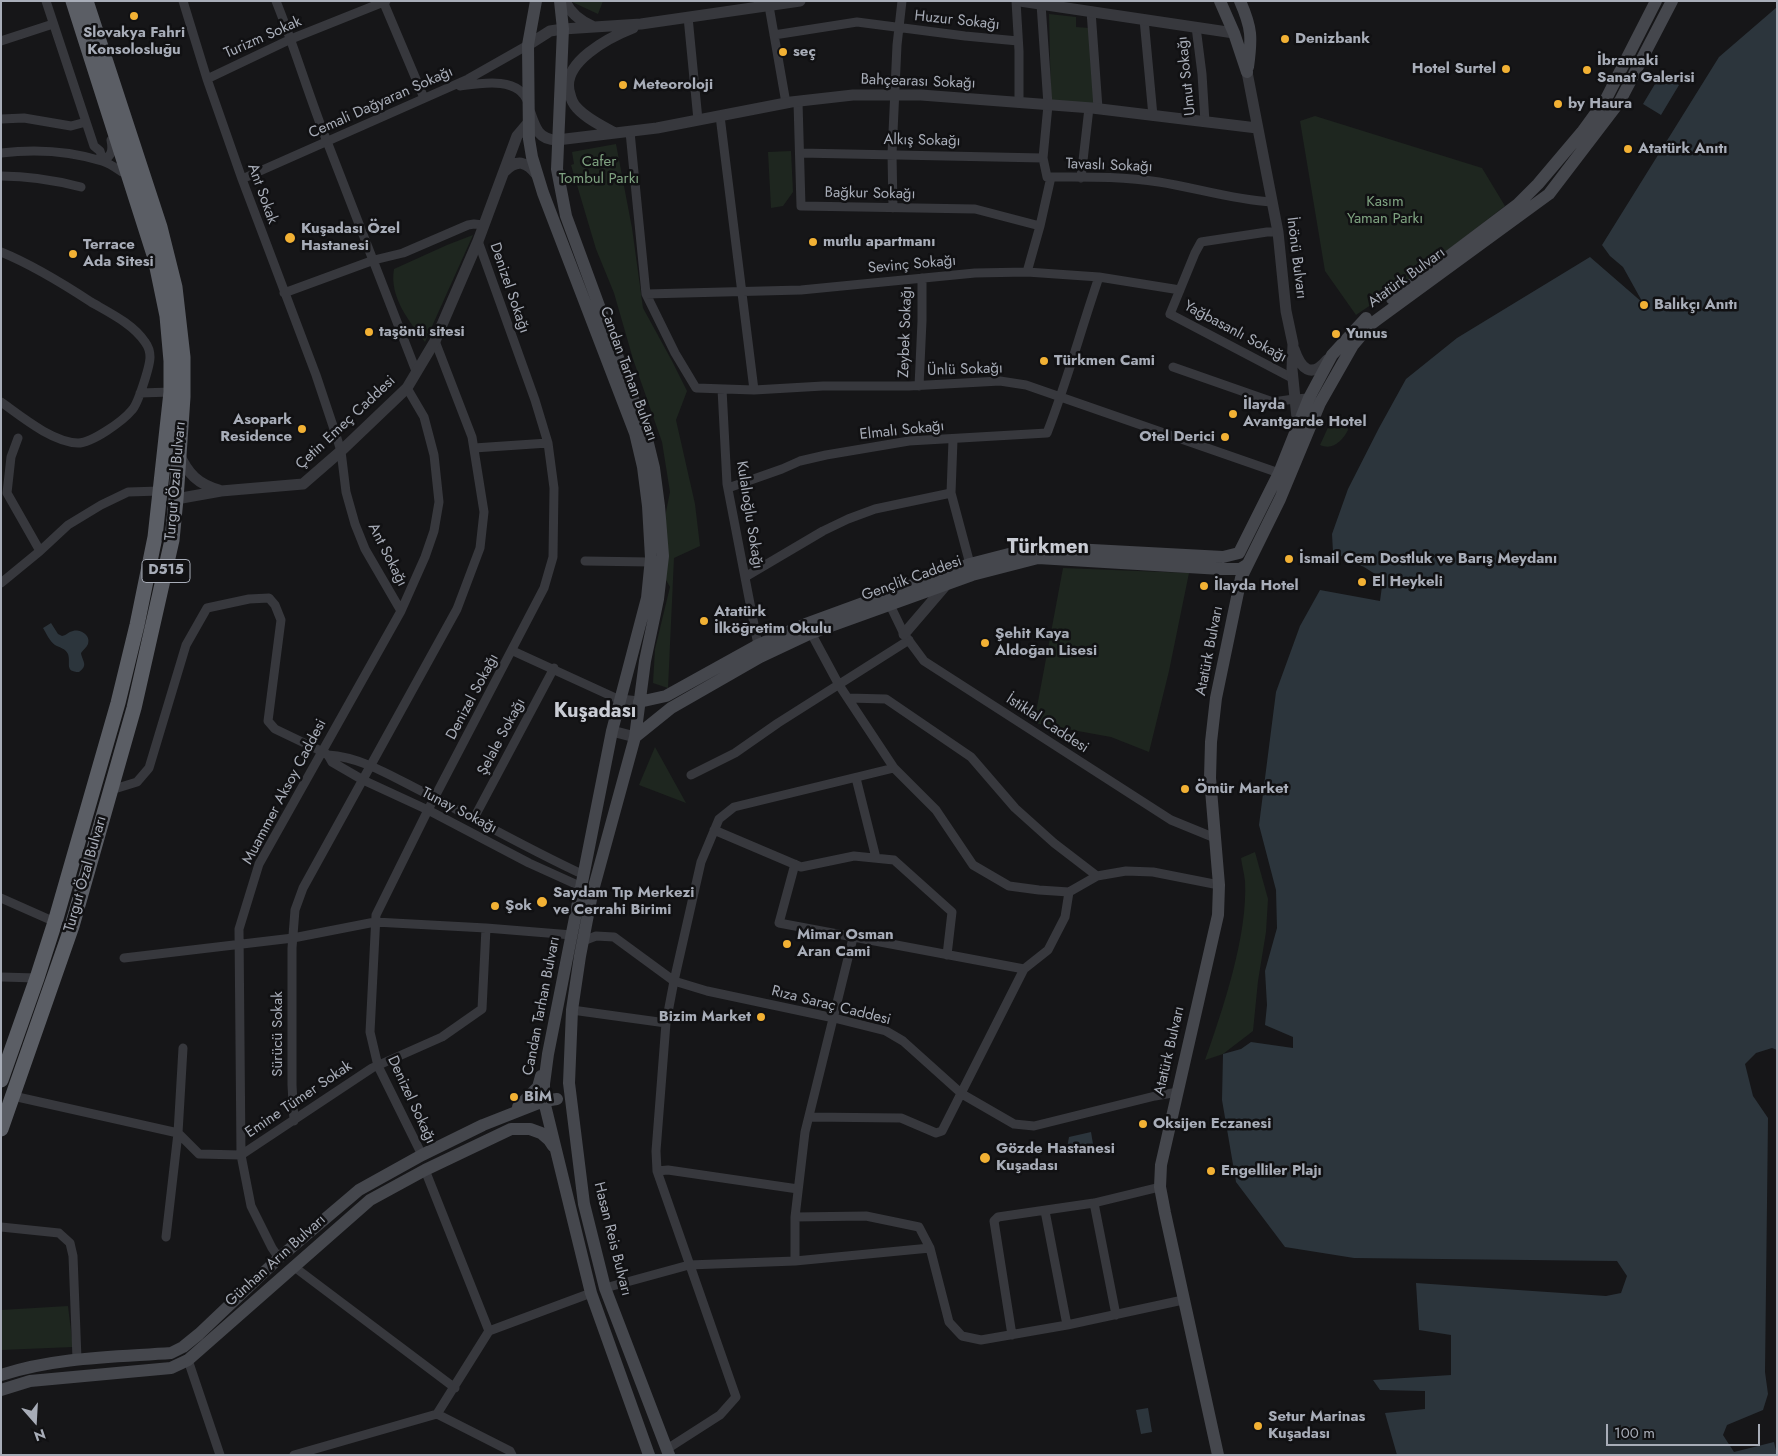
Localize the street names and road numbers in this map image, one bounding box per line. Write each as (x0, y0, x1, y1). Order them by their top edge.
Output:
street label: Huzur Sokağı (914, 8, 1000, 34)
street label: Turizm Sokak (222, 13, 304, 63)
street label: Umut Sokağı (1174, 35, 1200, 117)
street label: Cemali Dağyaran Sokağı (306, 63, 456, 143)
street label: Bahçearası Sokağı (860, 71, 976, 93)
street label: Alkış Sokağı (883, 131, 961, 151)
street label: Tavaslı Sokağı (1065, 155, 1153, 177)
street label: Ant Sokak (243, 161, 281, 227)
street label: Bağkur Sokağı (824, 184, 916, 204)
street label: İnönü Bulvarı (1282, 216, 1310, 300)
street label: Denizel Sokağı (485, 240, 533, 336)
street label: Atatürk Bulvarı (1365, 244, 1449, 312)
street label: Sevinç Sokağı (867, 252, 957, 278)
street label: Zeybek Sokağı (895, 286, 917, 378)
street label: Yağbasanlı Sokağı (1180, 297, 1290, 367)
street label: Candan Tarhan Bulvarı (595, 305, 661, 443)
street label: Ünlü Sokağı (927, 360, 1003, 380)
street label: Çetin Emeç Caddesi (293, 372, 399, 474)
street label: Elmalı Sokağı (859, 418, 945, 444)
street label: Turgut Özal Bulvarı (162, 421, 190, 541)
street label: Kulalıoğlu Sokağı (732, 460, 766, 570)
street label: Ant Sokağı (363, 520, 411, 590)
street label: Gençlik Caddesi (860, 553, 964, 605)
road number: D515 (142, 560, 190, 582)
street label: Atatürk Bulvarı (1192, 605, 1228, 697)
street label: Denizel Sokağı (443, 651, 503, 743)
street label: İstiklal Caddesi (1002, 691, 1092, 757)
street label: Şelale Sokağı (474, 695, 530, 779)
street label: Muammer Aksoy Caddesi (239, 716, 331, 868)
street label: Tunay Sokağı (418, 784, 500, 838)
street label: Turgut Özal Bulvarı (61, 814, 111, 934)
street label: Candan Tarhan Bulvarı (520, 935, 564, 1077)
street label: Rıza Saraç Caddesi (769, 982, 893, 1030)
street label: Sürücü Sokak (269, 991, 287, 1077)
street label: Atatürk Bulvarı (1151, 1005, 1189, 1097)
street label: Denizel Sokağı (383, 1053, 439, 1147)
street label: Emine Tümer Sokak (242, 1058, 356, 1142)
street label: Hasan Reis Bulvarı (589, 1180, 635, 1298)
street label: Günhan Arın Bulvarı (222, 1211, 330, 1311)

